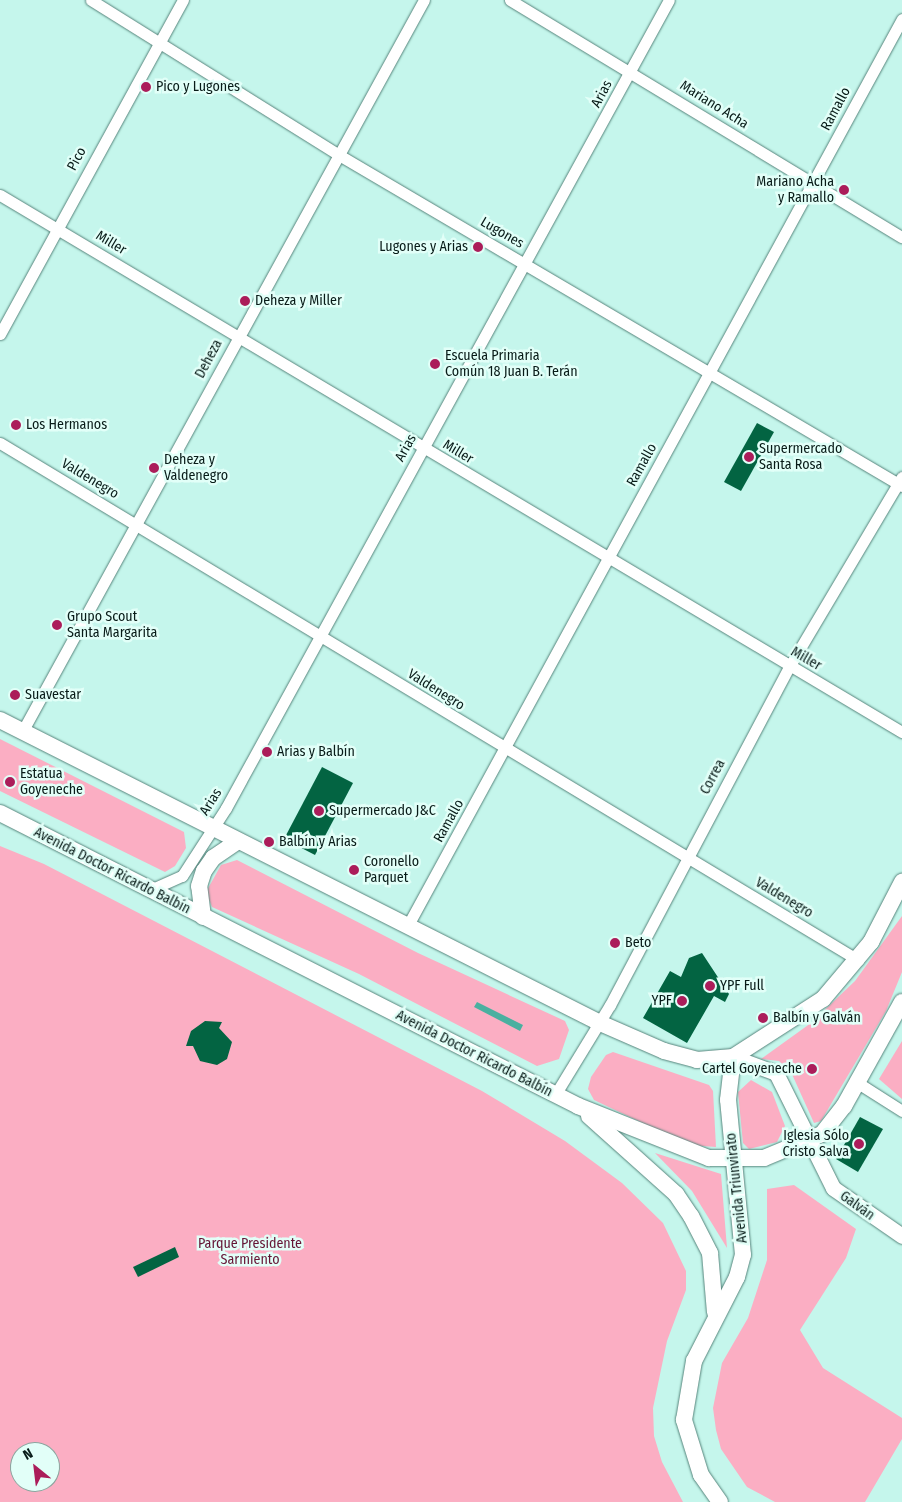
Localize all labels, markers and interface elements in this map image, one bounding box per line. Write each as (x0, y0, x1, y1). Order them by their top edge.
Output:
street label: Arias (588, 77, 616, 111)
street label: Mariano Acha (677, 77, 751, 133)
place label: Pico y Lugones (156, 79, 240, 95)
marker: Pico y Lugones (140, 81, 152, 93)
street label: Ramallo (818, 85, 854, 133)
street label: Pico (64, 144, 90, 174)
place label: Mariano Acha y Ramallo (756, 174, 834, 206)
marker: Mariano Acha y Ramallo (838, 184, 850, 196)
street label: Lugones (477, 214, 527, 252)
street label: Miller (93, 227, 129, 259)
place label: Lugones y Arias (379, 239, 468, 255)
marker: Lugones y Arias (472, 241, 484, 253)
place label: Deheza y Miller (255, 293, 342, 309)
marker: Deheza y Miller (239, 295, 251, 307)
street label: Deheza (192, 337, 226, 381)
place label: Escuela Primaria Común 18 Juan B. Terán (445, 348, 578, 381)
marker: Escuela Primaria Común 18 Juan B. Terán (429, 358, 441, 370)
place label: Los Hermanos (26, 417, 107, 433)
marker: Los Hermanos (10, 419, 22, 431)
street label: Arias (392, 431, 420, 465)
street label: Miller (440, 436, 476, 468)
street label: Ramallo (623, 441, 661, 489)
place label: Supermercado Santa Rosa (759, 441, 842, 474)
marker: Supermercado Santa Rosa (743, 451, 755, 463)
place label: Deheza y Valdenegro (164, 452, 228, 484)
street label: Valdenegro (58, 455, 122, 503)
marker: Deheza y Valdenegro (148, 462, 160, 474)
place label: Grupo Scout Santa Margarita (67, 609, 157, 642)
marker: Grupo Scout Santa Margarita (51, 619, 63, 631)
street label: Miller (788, 644, 824, 674)
street label: Valdenegro (404, 666, 468, 714)
place label: Suavestar (25, 687, 81, 703)
marker: Suavestar (9, 689, 21, 701)
place label: Arias y Balbín (277, 744, 355, 760)
marker: Arias y Balbín (261, 746, 273, 758)
street label: Correa (697, 757, 729, 797)
place label: Estatua Goyeneche (20, 766, 83, 799)
marker: Estatua Goyeneche (4, 776, 16, 788)
street label: Arias (196, 785, 226, 819)
street label: Ramallo (430, 797, 468, 845)
place label: Supermercado J&C (329, 803, 436, 819)
marker: Supermercado J&C (313, 805, 325, 817)
street label: Avenida Doctor Ricardo Balbín (31, 824, 193, 918)
place label: Balbín y Arias (279, 834, 357, 850)
marker: Balbín y Arias (263, 836, 275, 848)
place label: Coronello Parquet (364, 854, 419, 886)
marker: Coronello Parquet (348, 864, 360, 876)
street label: Valdenegro (752, 874, 816, 922)
place label: Beto (625, 935, 651, 951)
marker: Beto (609, 937, 621, 949)
place label: YPF Full (720, 978, 764, 994)
marker: YPF Full (704, 980, 716, 992)
place label: YPF (652, 993, 672, 1009)
marker: YPF (676, 995, 688, 1007)
street label: Avenida Doctor Ricardo Balbín (393, 1007, 555, 1101)
place label: Balbín y Galván (773, 1010, 861, 1026)
marker: Balbín y Galván (757, 1012, 769, 1024)
place label: Cartel Goyeneche (702, 1061, 802, 1077)
marker: Cartel Goyeneche (806, 1063, 818, 1075)
place label: Iglesia Sólo Cristo Salva (783, 1128, 849, 1160)
street label: Avenida Triunvirato (723, 1132, 751, 1244)
marker: Iglesia Sólo Cristo Salva (853, 1138, 865, 1150)
street label: Galván (836, 1188, 878, 1224)
park label: Parque Presidente Sarmiento (198, 1236, 302, 1268)
north arrow (10, 1442, 60, 1492)
text: N (20, 1445, 36, 1464)

